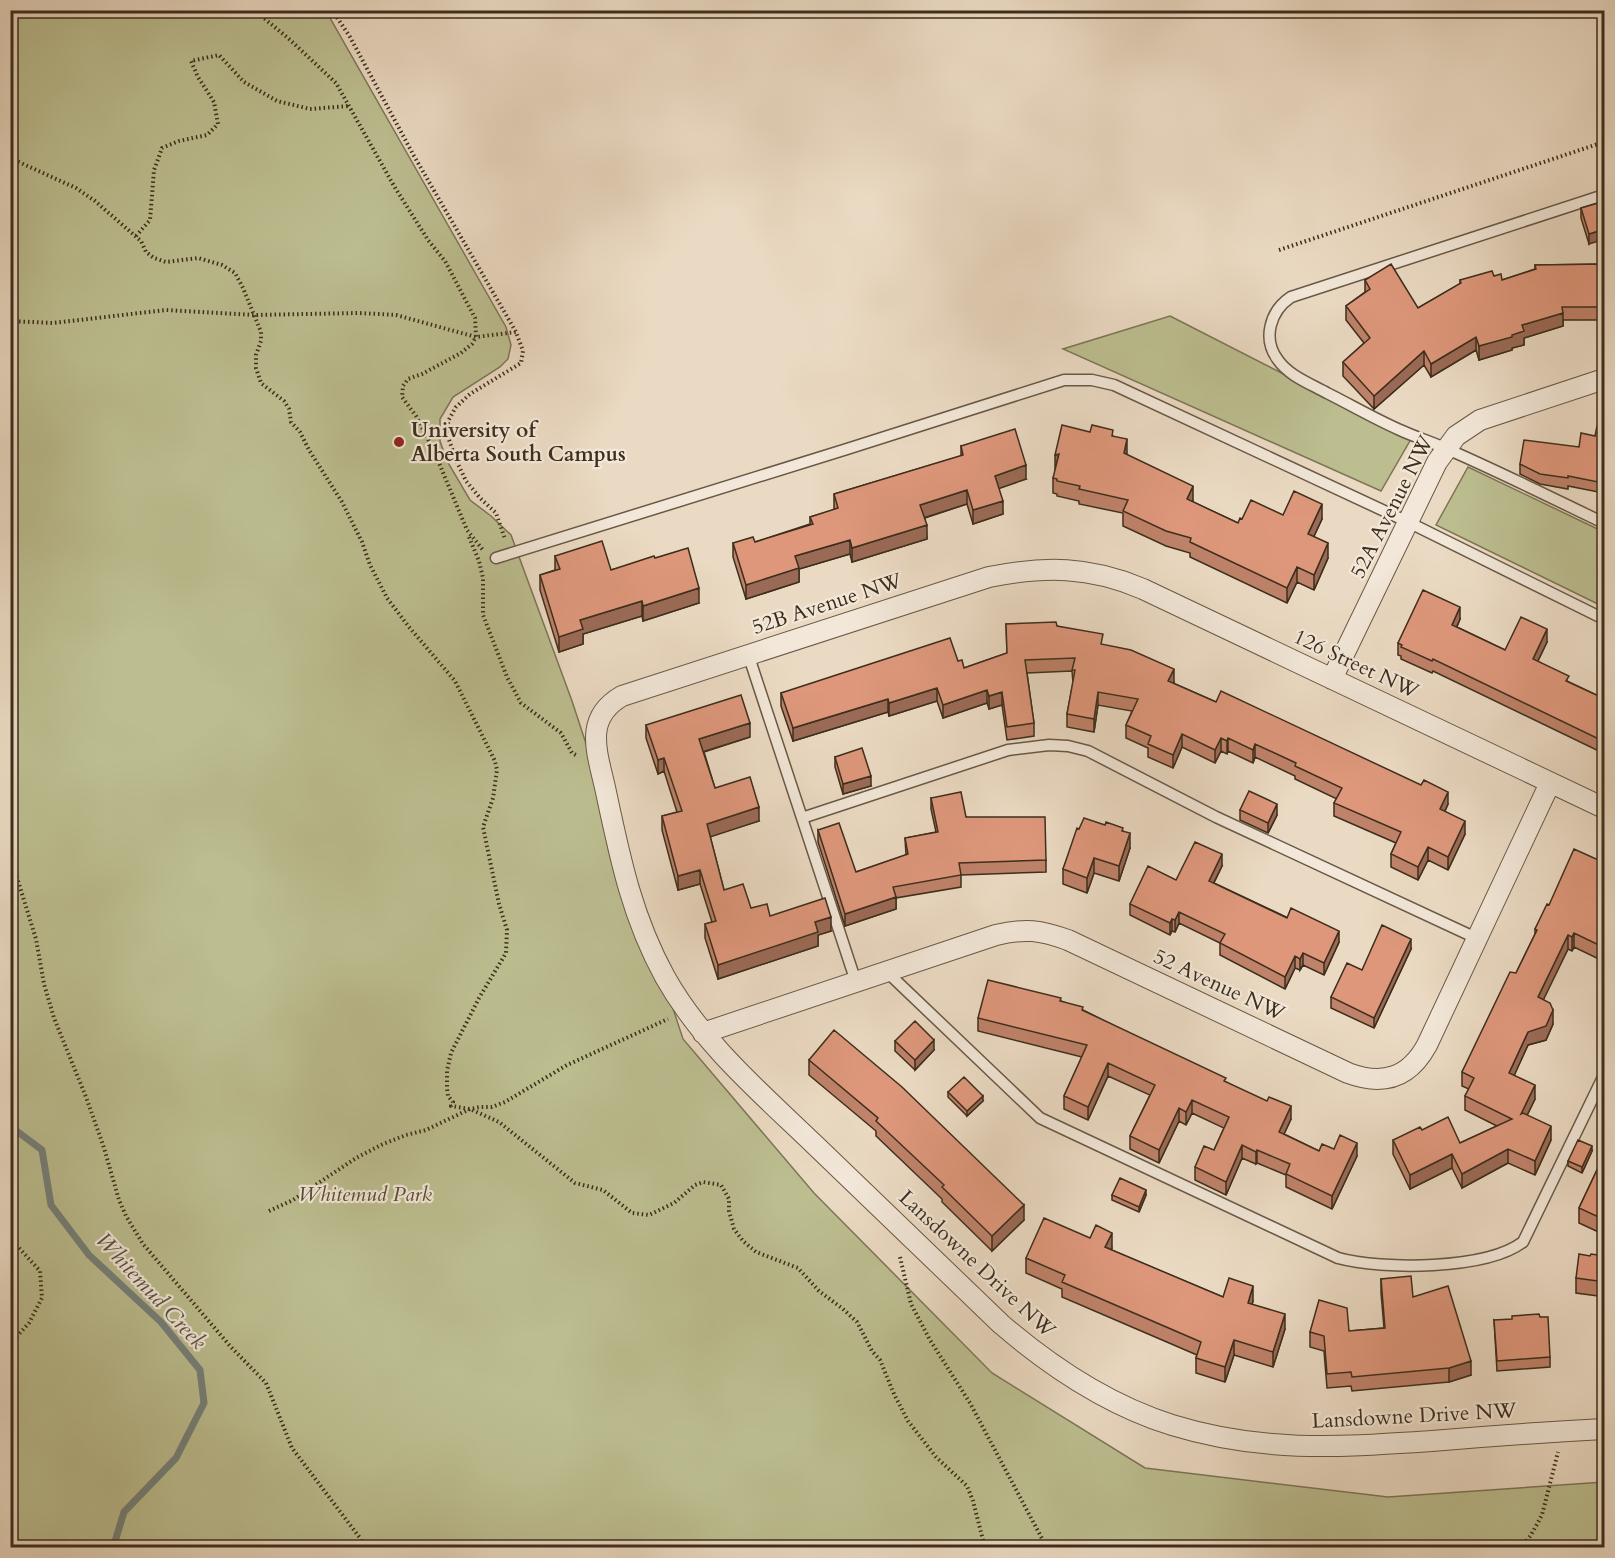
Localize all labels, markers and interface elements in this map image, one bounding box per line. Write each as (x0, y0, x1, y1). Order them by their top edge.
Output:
place label: University of Alberta South Campus (411, 416, 626, 469)
street label: 52A Avenue NW (1343, 430, 1441, 583)
marker: University of Alberta South Campus (392, 435, 406, 449)
street label: 52B Avenue NW (748, 566, 907, 642)
street label: 126 Street NW (1289, 622, 1424, 706)
street label: 52 Avenue NW (1149, 942, 1290, 1028)
park label: Whitemud Park (298, 1180, 433, 1209)
street label: Lansdowne Drive NW (892, 1184, 1062, 1345)
water label: Whitemud Creek (89, 1226, 213, 1356)
street label: Lansdowne Drive NW (1311, 1396, 1518, 1436)

